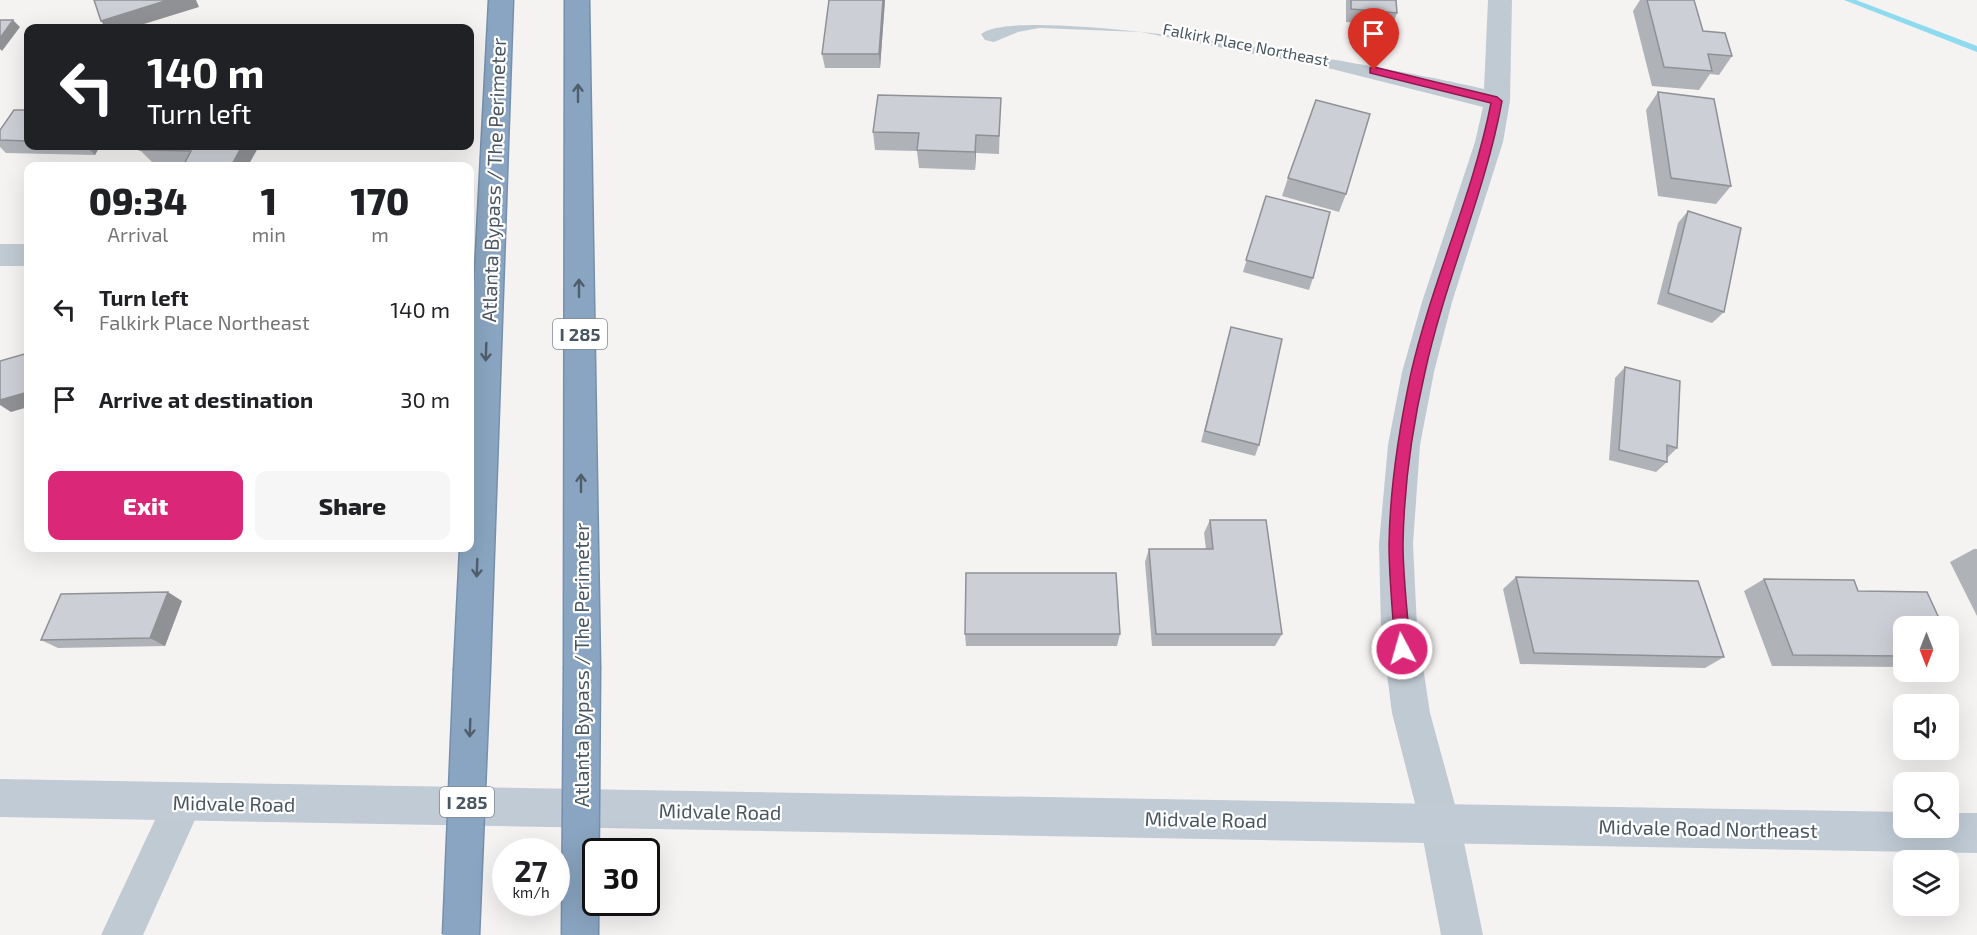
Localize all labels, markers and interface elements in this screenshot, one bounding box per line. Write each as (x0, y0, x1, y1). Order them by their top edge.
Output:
pin (1348, 8, 1399, 70)
icon: arrive (1357, 17, 1390, 50)
street label: Falkirk Place Northeast (1161, 19, 1331, 69)
street label: Atlanta Bypass / The Perimeter (476, 37, 510, 323)
text: 140 m (147, 46, 264, 96)
icon: left (48, 48, 126, 126)
one-way arrow (572, 84, 584, 104)
text: Turn left (147, 97, 251, 129)
text: 09:34 (89, 179, 187, 222)
text: 1 (261, 179, 277, 222)
text: 170 (351, 179, 409, 222)
text: Arrival (107, 222, 168, 246)
text: min (252, 222, 286, 246)
text: m (371, 222, 389, 246)
one-way arrow (574, 279, 585, 299)
text: Turn left (99, 284, 188, 310)
icon: left (48, 293, 81, 326)
text: 140 m (390, 296, 450, 322)
text: Falkirk Place Northeast (99, 310, 310, 334)
road number: I 285 (553, 319, 607, 349)
one-way arrow (480, 342, 491, 362)
icon: arrive (48, 383, 81, 416)
text: Arrive at destination (99, 386, 313, 412)
text: 30 m (400, 386, 450, 412)
button: Exit (48, 471, 243, 540)
button: Share (255, 471, 450, 540)
one-way arrow (575, 474, 587, 494)
street label: Atlanta Bypass / The Perimeter (569, 523, 593, 807)
one-way arrow (471, 557, 482, 577)
north arrow (1893, 616, 1959, 682)
map controls (1893, 616, 1959, 916)
position arrow (1370, 617, 1434, 681)
button: sound (1893, 694, 1959, 760)
one-way arrow (464, 717, 475, 737)
button: search (1893, 772, 1959, 838)
road number: I 285 (440, 787, 494, 817)
street label: Midvale Road (172, 790, 296, 816)
street label: Midvale Road (658, 798, 782, 824)
street label: Midvale Road (1144, 806, 1268, 832)
street label: Midvale Road Northeast (1598, 814, 1818, 842)
speed limit sign: 30 (582, 838, 660, 916)
button: layers (1893, 850, 1959, 916)
text: 27 (514, 852, 548, 888)
text: km/h (512, 883, 550, 901)

